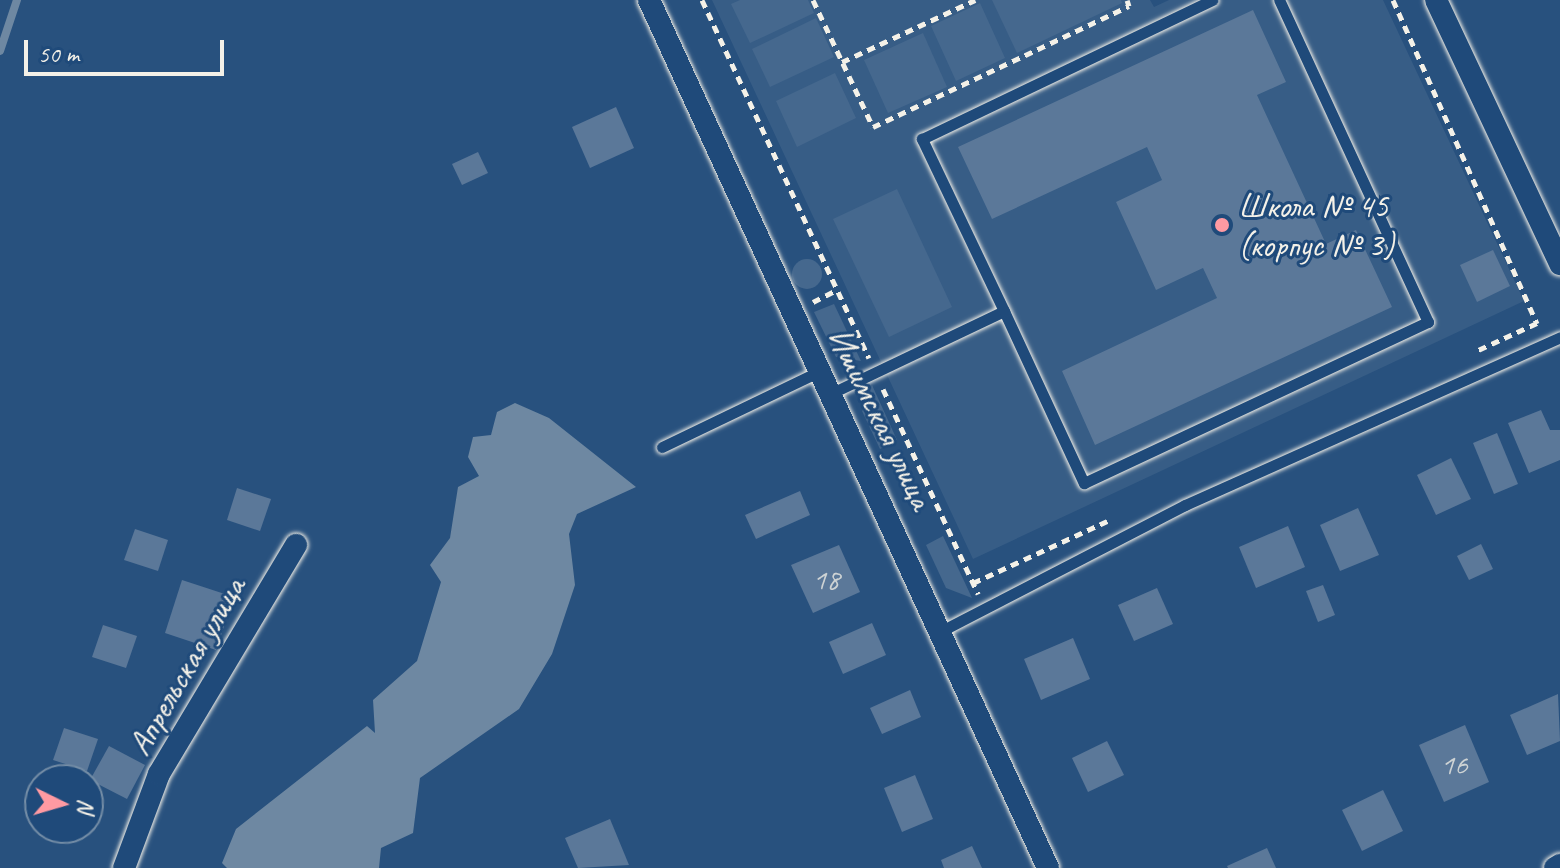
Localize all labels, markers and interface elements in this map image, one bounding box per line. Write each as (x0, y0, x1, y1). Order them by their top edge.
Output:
scale bar (28, 24, 228, 74)
text: 50 m (38, 39, 79, 69)
place label: Школа № 45 (корпус № 3) (1238, 185, 1394, 264)
marker: Школа № 45 (корпус № 3) (1213, 216, 1231, 234)
street label: Ишимская улица (819, 320, 943, 516)
house number: 18 (813, 561, 839, 597)
street label: Апрельская улица (119, 570, 253, 762)
house number: 16 (1441, 746, 1467, 782)
north arrow (24, 764, 104, 844)
text: N (71, 798, 100, 814)

